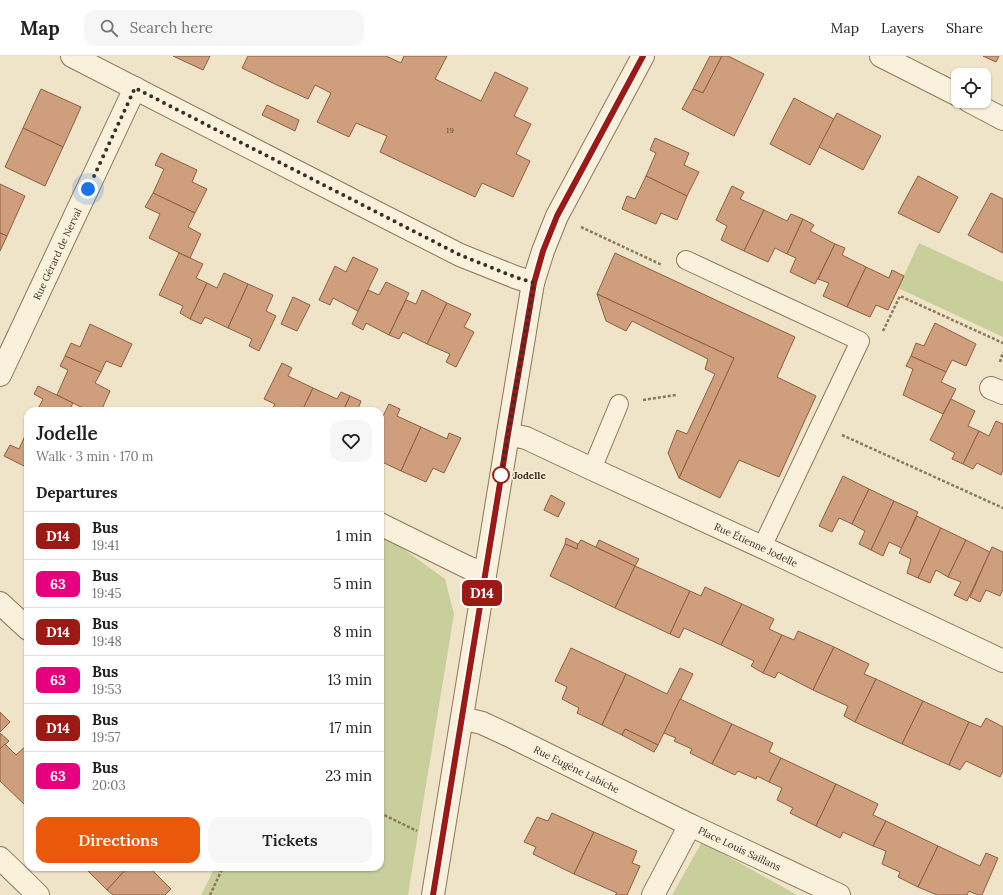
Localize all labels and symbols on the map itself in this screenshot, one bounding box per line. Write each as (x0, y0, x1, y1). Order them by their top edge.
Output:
house number: 19 (446, 125, 454, 135)
your location (78, 179, 98, 199)
street label: Rue Gérard de Nerval (30, 206, 84, 302)
marker: Jodelle (492, 466, 510, 484)
place label: Jodelle (513, 469, 546, 482)
street label: Rue Étienne Jodelle (712, 520, 801, 570)
line badge: D14 (459, 580, 505, 606)
street label: Rue Eugène Labiche (532, 742, 622, 796)
street label: Place Louis Saillans (696, 823, 783, 873)

